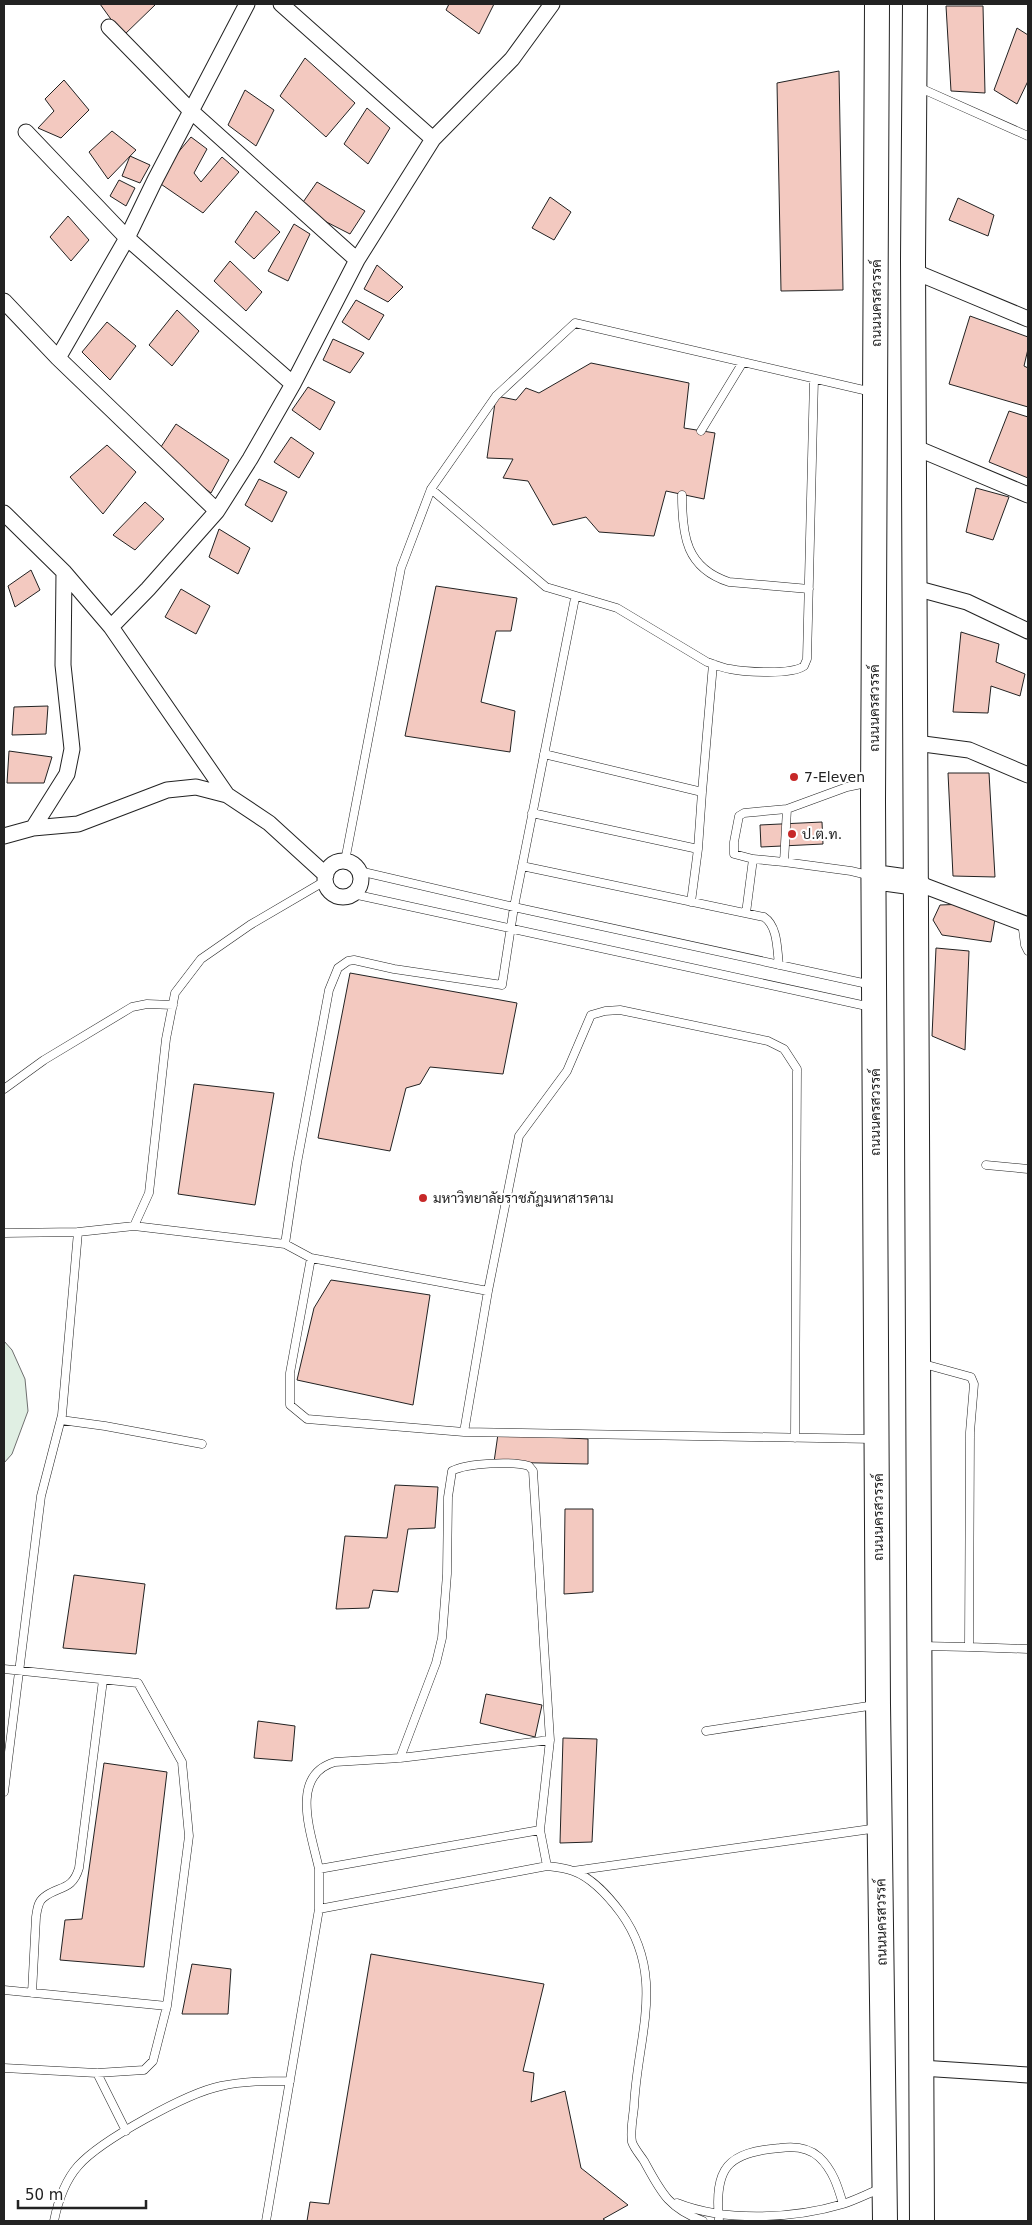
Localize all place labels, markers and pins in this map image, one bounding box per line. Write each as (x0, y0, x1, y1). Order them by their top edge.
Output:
place label: 7-Eleven (804, 769, 865, 785)
marker: 7-Eleven (788, 771, 800, 783)
place label: ป.ต.ท. (802, 826, 842, 842)
marker: ป.ต.ท. (786, 828, 798, 840)
place label: มหาวิทยาลัยราชภัฏมหาสารคาม (433, 1190, 614, 1207)
marker: มหาวิทยาลัยราชภัฏมหาสารคาม (417, 1192, 429, 1204)

